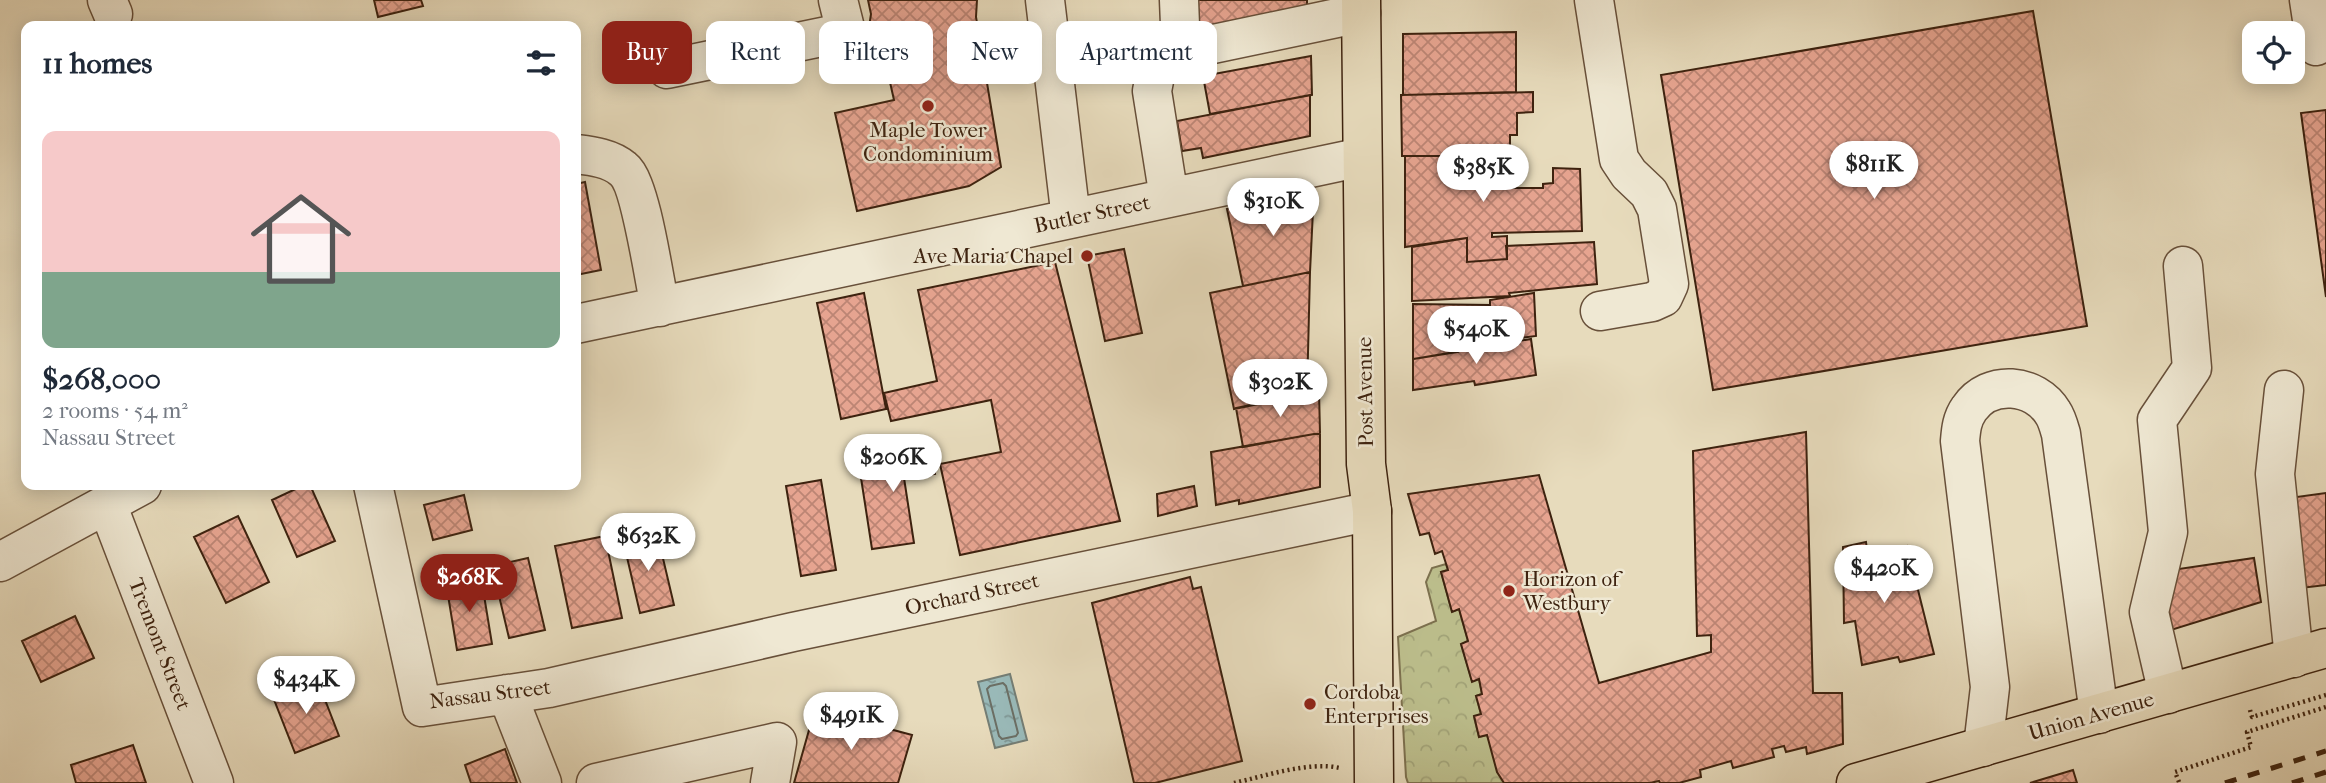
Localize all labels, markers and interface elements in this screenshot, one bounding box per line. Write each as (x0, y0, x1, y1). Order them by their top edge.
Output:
chip: Buy (602, 21, 692, 84)
chip: Rent (706, 21, 805, 84)
chip: Filters (819, 21, 933, 84)
chip: New (947, 21, 1042, 84)
chip: Apartment (1056, 21, 1217, 84)
map controls (2242, 21, 2305, 84)
button: locate (2242, 21, 2305, 84)
icon: filters (522, 44, 560, 82)
text: 11 homes (42, 46, 152, 81)
marker: Maple Tower Condominium (920, 98, 936, 114)
place label: Maple Tower Condominium (863, 118, 994, 166)
pin: $811K (1825, 142, 1923, 201)
pin: $385K (1434, 144, 1532, 204)
text: $811K (1845, 150, 1903, 177)
text: $385K (1453, 153, 1513, 180)
icon: home (238, 176, 364, 302)
pin: $310K (1224, 178, 1322, 238)
text: $310K (1243, 187, 1303, 214)
street label: Butler Street (1032, 190, 1153, 238)
place label: Ave Maria Chapel (912, 244, 1073, 268)
marker: Ave Maria Chapel (1079, 248, 1095, 264)
pin: $540K (1427, 306, 1525, 366)
text: $540K (1443, 315, 1509, 342)
street label: Post Avenue (1352, 337, 1378, 447)
pin: $302K (1231, 360, 1329, 419)
text: $268,000 (42, 362, 161, 397)
text: $302K (1248, 368, 1312, 395)
text: 2 rooms · 54 m² (42, 397, 188, 424)
text: Nassau Street (42, 424, 176, 451)
pin: $206K (844, 434, 942, 494)
text: $206K (860, 443, 926, 470)
pin: $632K (599, 514, 697, 573)
text: $632K (616, 522, 680, 549)
pin: $420K (1835, 546, 1933, 605)
pin: $268K (420, 554, 518, 614)
text: $420K (1850, 554, 1918, 581)
text: $268K (436, 563, 502, 590)
place label: Horizon of Westbury (1522, 567, 1623, 615)
street label: Orchard Street (903, 568, 1042, 620)
street label: Tremont Street (124, 575, 196, 714)
marker: Horizon of Westbury (1501, 583, 1517, 599)
pin: $434K (257, 656, 355, 716)
text: $434K (273, 665, 339, 692)
street label: Nassau Street (428, 675, 553, 713)
place label: Cordoba Enterprises (1324, 680, 1429, 728)
street label: Union Avenue (2025, 687, 2157, 745)
pin: $491K (802, 692, 900, 752)
marker: Cordoba Enterprises (1302, 696, 1318, 712)
text: $491K (819, 701, 883, 728)

